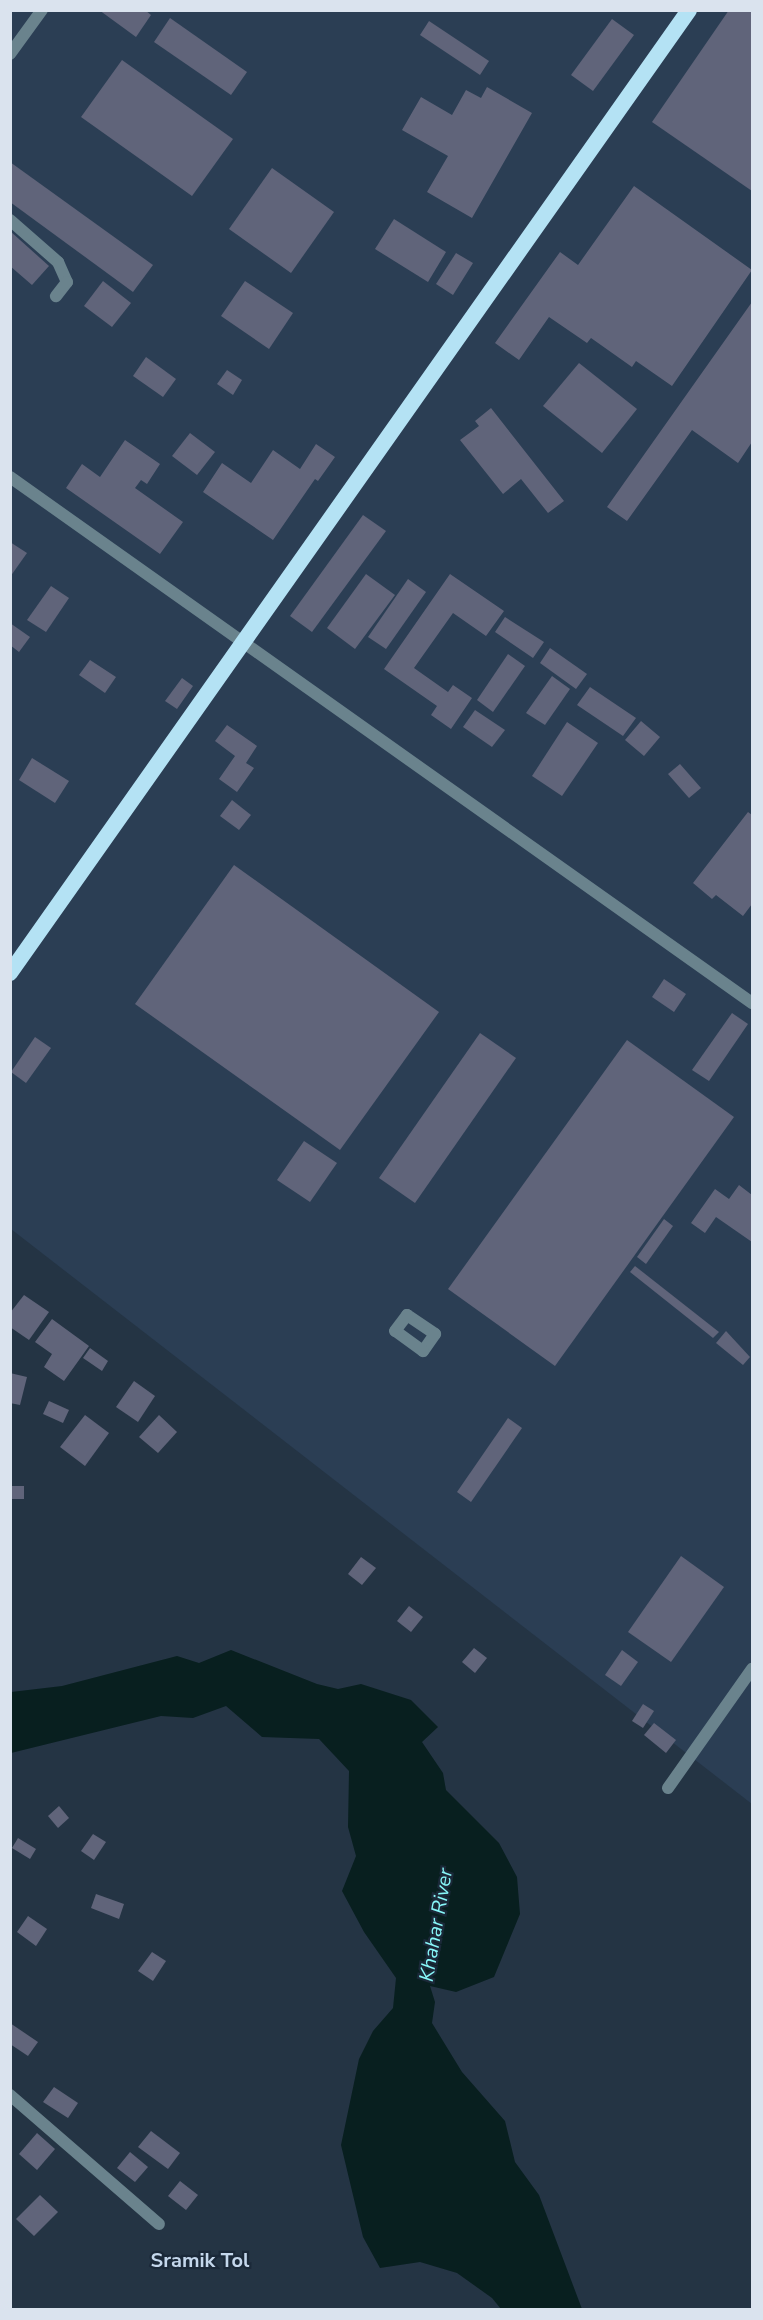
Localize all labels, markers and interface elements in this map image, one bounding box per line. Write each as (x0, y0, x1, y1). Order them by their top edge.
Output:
water label: Khahar River (414, 1866, 458, 1984)
district label: Sramik Tol (151, 2248, 249, 2272)

